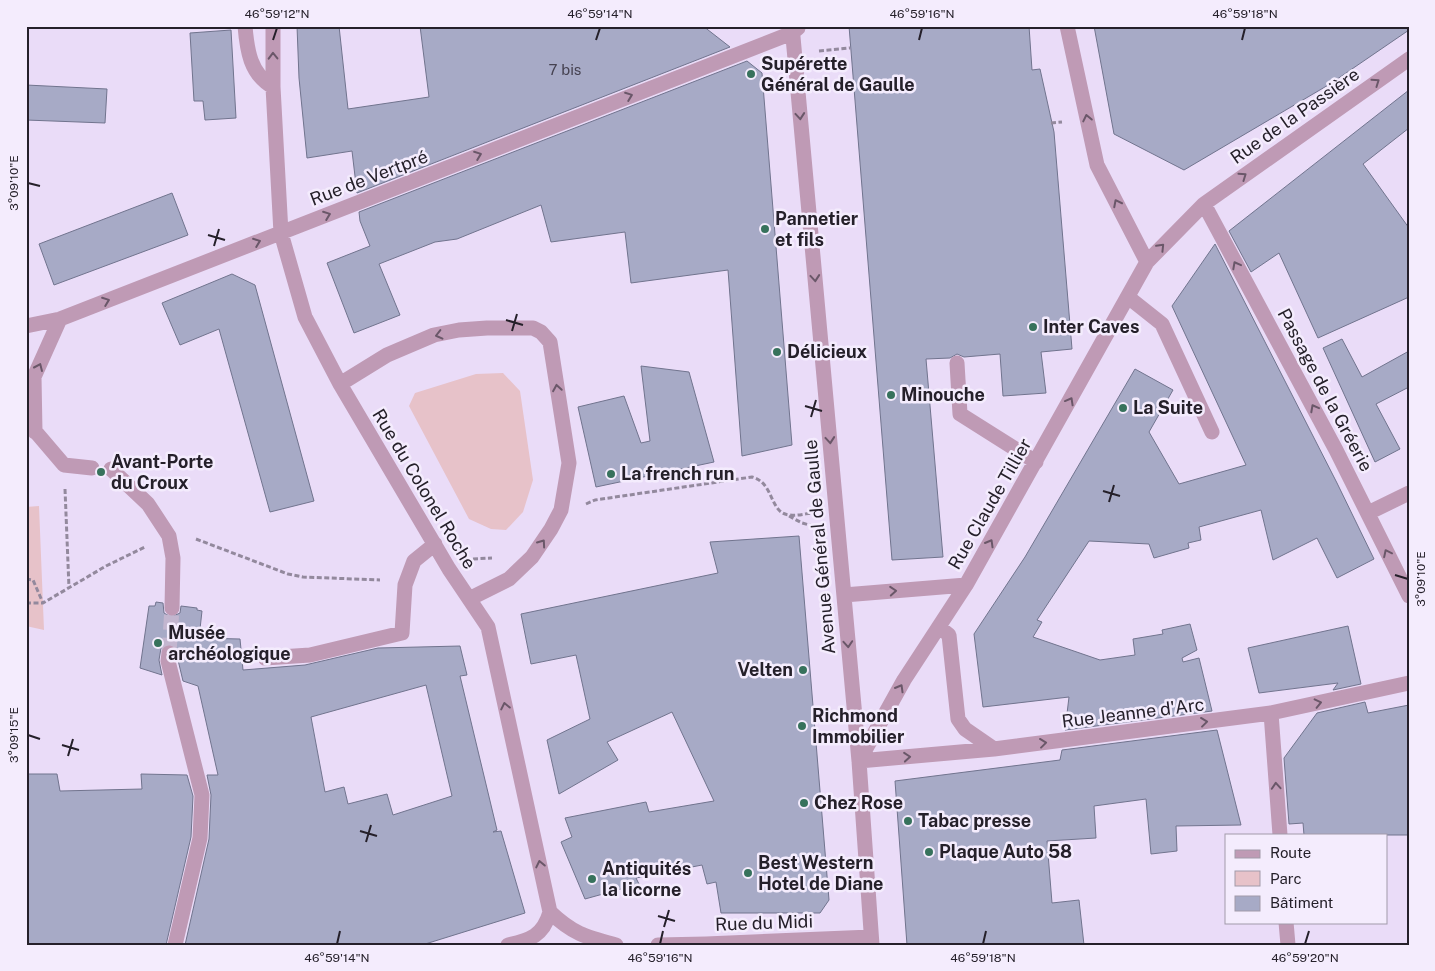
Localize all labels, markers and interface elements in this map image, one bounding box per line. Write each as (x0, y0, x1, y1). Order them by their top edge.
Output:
text: 46°59'12"N (245, 7, 309, 21)
text: 46°59'14"N (567, 7, 633, 21)
text: 46°59'16"N (889, 7, 955, 21)
text: 46°59'18"N (1212, 7, 1278, 21)
one-way arrow (268, 52, 278, 60)
place label: Supérette Général de Gaulle (761, 53, 915, 95)
house number: 7 bis (549, 61, 581, 78)
street label: Rue de la Passière (1226, 63, 1363, 168)
marker: Supérette Général de Gaulle (745, 68, 757, 80)
one-way arrow (1370, 79, 1380, 88)
one-way arrow (624, 92, 633, 102)
one-way arrow (795, 112, 806, 120)
one-way arrow (1082, 113, 1093, 122)
street label: Rue de Vertpré (307, 145, 431, 210)
one-way arrow (473, 151, 482, 162)
text: 3°09'10"E (7, 155, 21, 211)
one-way arrow (1238, 173, 1247, 182)
one-way arrow (1113, 200, 1123, 209)
place label: Pannetier et fils (775, 208, 859, 250)
one-way arrow (322, 211, 331, 221)
marker: Pannetier et fils (759, 223, 771, 235)
one-way arrow (252, 238, 261, 248)
one-way arrow (1155, 244, 1164, 253)
one-way arrow (1232, 261, 1242, 270)
one-way arrow (809, 274, 820, 282)
one-way arrow (101, 297, 109, 307)
street label: Passage de la Gréerie (1274, 305, 1377, 475)
place label: Inter Caves (1043, 316, 1139, 337)
marker: Inter Caves (1027, 321, 1039, 333)
one-way arrow (435, 329, 444, 340)
place label: Délicieux (787, 341, 868, 362)
marker: Délicieux (771, 346, 783, 358)
one-way arrow (33, 363, 43, 372)
one-way arrow (553, 383, 563, 392)
place label: Minouche (901, 384, 985, 405)
marker: Minouche (885, 389, 897, 401)
place label: La Suite (1133, 397, 1203, 418)
one-way arrow (1064, 398, 1074, 407)
marker: La Suite (1117, 402, 1129, 414)
one-way arrow (1310, 404, 1320, 413)
street label: Rue du Colonel Roche (368, 405, 480, 572)
street label: Rue Claude Tillier (944, 435, 1036, 573)
one-way arrow (824, 436, 835, 444)
street label: Avenue Général de Gaulle (800, 439, 839, 655)
place label: Avant-Porte du Croux (111, 451, 213, 493)
place label: La french run (621, 463, 734, 484)
marker: Avant-Porte du Croux (95, 466, 107, 478)
marker: La french run (605, 468, 617, 480)
one-way arrow (536, 539, 545, 549)
one-way arrow (984, 539, 994, 548)
one-way arrow (1383, 549, 1393, 558)
text: 3°09'10"E (1414, 551, 1428, 607)
one-way arrow (889, 585, 897, 596)
place label: Musée archéologique (168, 622, 291, 664)
marker: Musée archéologique (152, 637, 164, 649)
one-way arrow (842, 640, 853, 648)
place label: Velten (737, 659, 793, 680)
marker: Velten (797, 664, 809, 676)
one-way arrow (894, 684, 904, 693)
street label: Rue Jeanne d'Arc (1060, 693, 1205, 732)
one-way arrow (1314, 698, 1323, 709)
one-way arrow (501, 701, 511, 710)
place label: Richmond Immobilier (812, 705, 905, 747)
text: 3°09'15"E (7, 707, 21, 763)
one-way arrow (1200, 717, 1208, 728)
marker: Richmond Immobilier (796, 720, 808, 732)
one-way arrow (1039, 738, 1047, 749)
one-way arrow (904, 751, 912, 762)
one-way arrow (1271, 782, 1282, 790)
place label: Chez Rose (814, 792, 903, 813)
marker: Chez Rose (798, 797, 810, 809)
place label: Tabac presse (918, 810, 1031, 831)
marker: Tabac presse (902, 815, 914, 827)
legend (1225, 834, 1388, 924)
place label: Plaque Auto 58 (939, 841, 1072, 862)
text: Route (1270, 844, 1311, 861)
marker: Plaque Auto 58 (923, 846, 935, 858)
place label: Best Western Hotel de Diane (758, 852, 883, 894)
place label: Antiquités la licorne (602, 858, 691, 900)
one-way arrow (535, 860, 545, 869)
marker: Best Western Hotel de Diane (742, 867, 754, 879)
text: Parc (1270, 870, 1302, 887)
marker: Antiquités la licorne (586, 873, 598, 885)
text: Bâtiment (1270, 894, 1333, 911)
street label: Rue du Midi (715, 910, 813, 935)
text: 46°59'14"N (304, 951, 370, 965)
text: 46°59'16"N (627, 951, 693, 965)
text: 46°59'18"N (950, 951, 1016, 965)
text: 46°59'20"N (1271, 951, 1339, 965)

